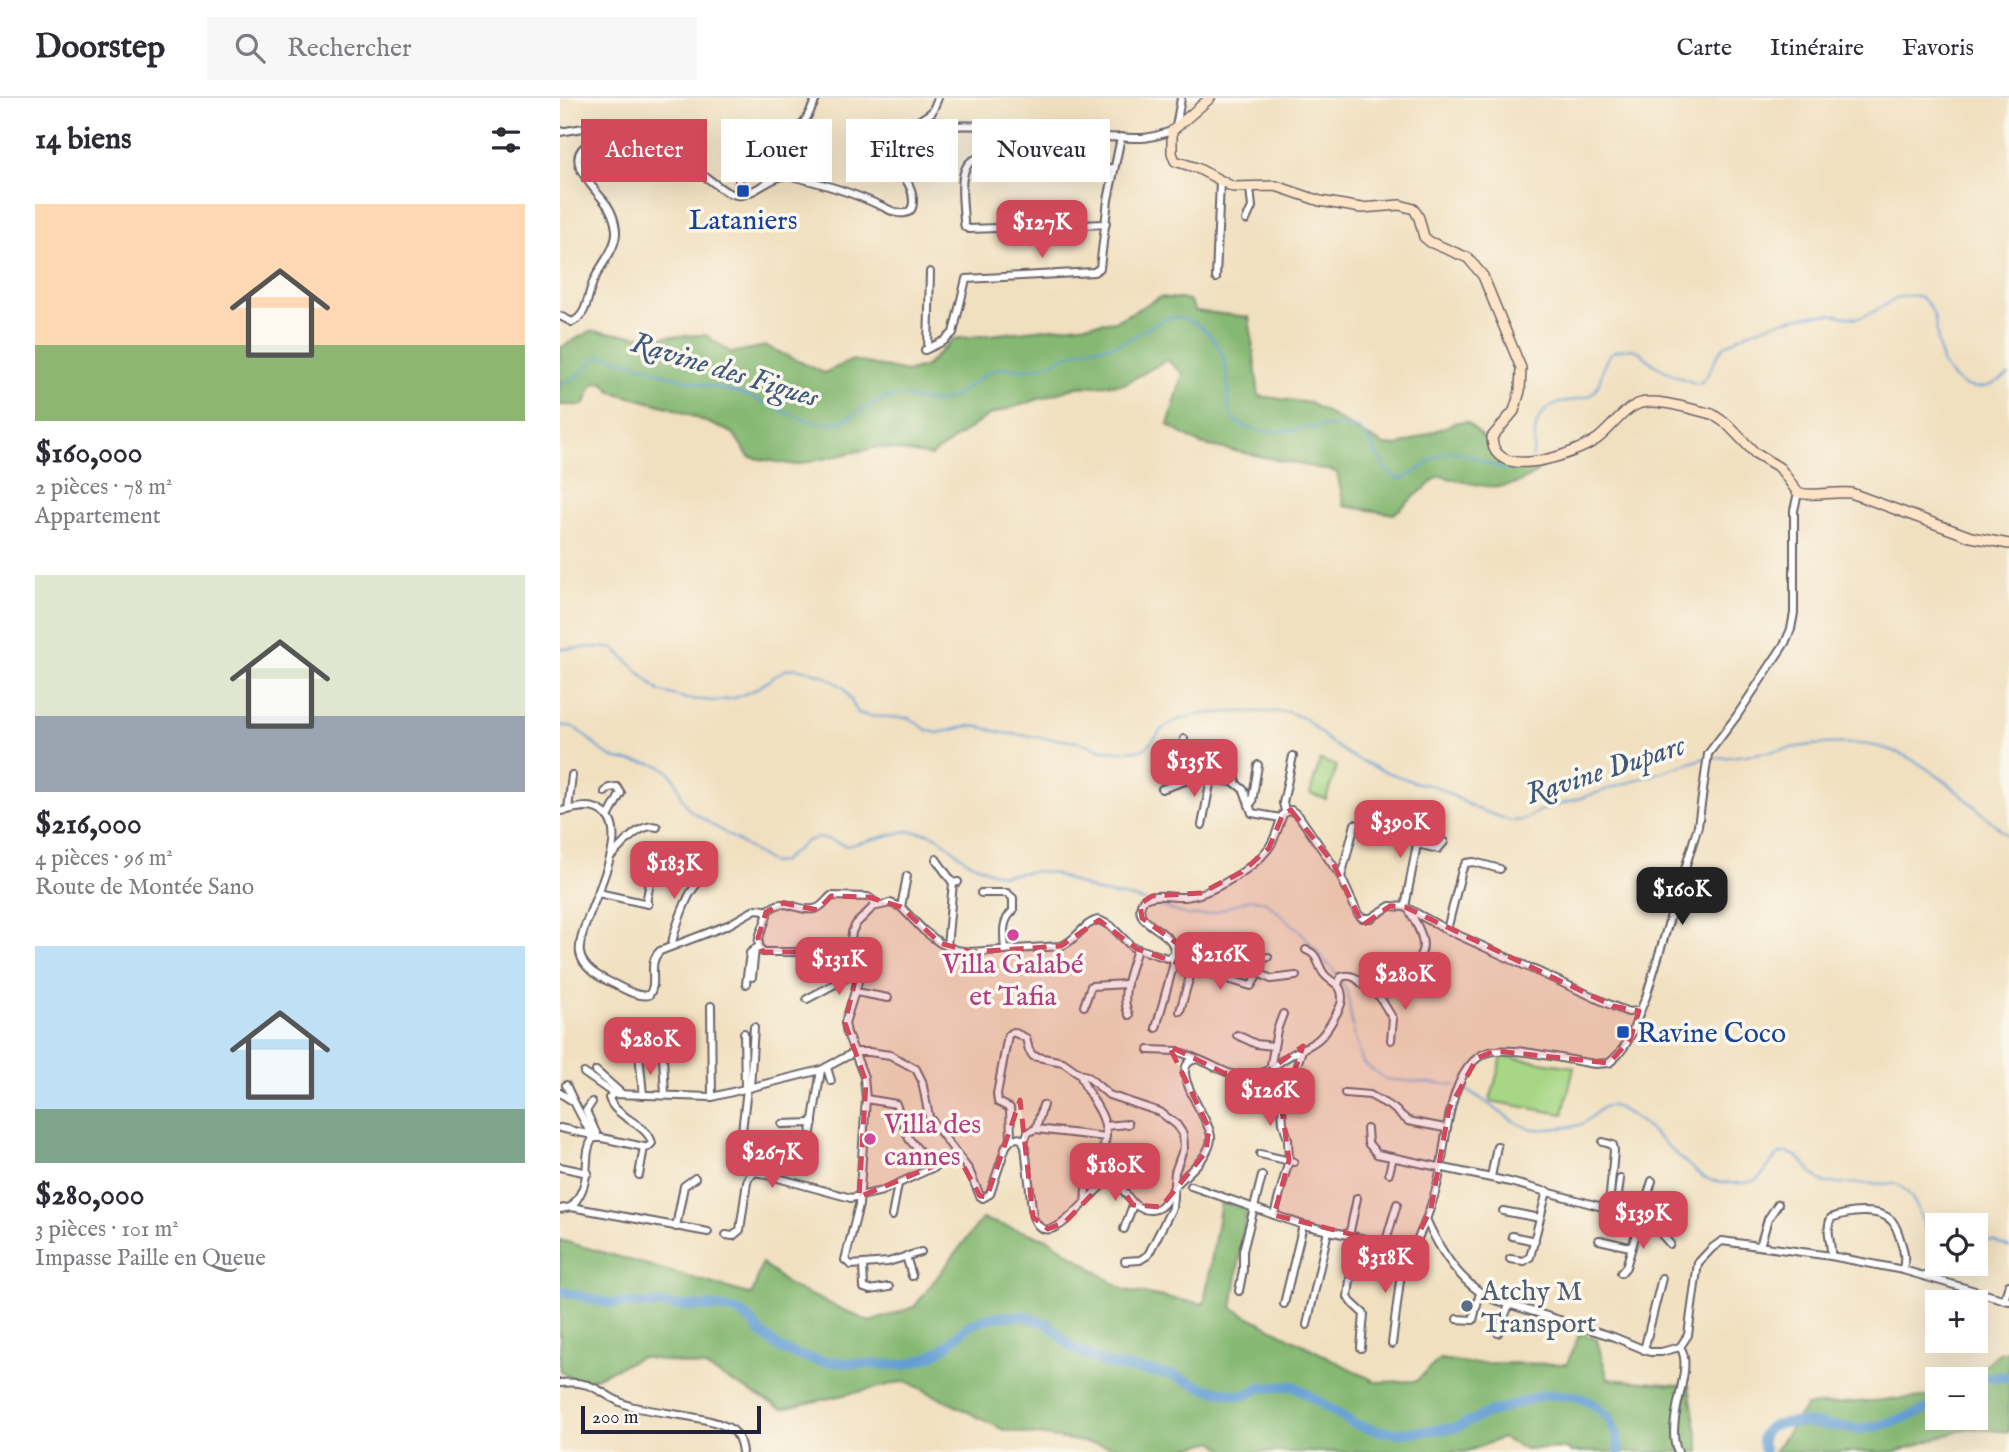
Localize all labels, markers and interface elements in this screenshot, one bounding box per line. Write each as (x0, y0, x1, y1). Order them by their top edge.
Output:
search box (207, 17, 697, 80)
text: Doorstep (35, 27, 165, 69)
icon: search (231, 29, 269, 67)
text: Rechercher (287, 32, 411, 65)
text: Carte (1676, 33, 1732, 64)
text: Itinéraire (1770, 33, 1864, 64)
text: Favoris (1902, 33, 1974, 64)
chip: Acheter (581, 119, 707, 182)
chip: Louer (721, 119, 832, 182)
chip: Filtres (846, 119, 958, 182)
chip: Nouveau (972, 119, 1110, 182)
text: 14 biens (35, 121, 132, 159)
icon: filters (487, 121, 525, 159)
marker: Lataniers (735, 183, 751, 199)
pin: $127K (993, 200, 1091, 260)
place label: Lataniers (689, 204, 797, 239)
text: $127K (1012, 208, 1072, 237)
icon: home (217, 250, 343, 376)
water label: Ravine des Figues (626, 324, 823, 418)
text: $160,000 (35, 435, 142, 473)
text: 2 pièces · 78 m² (35, 473, 172, 502)
text: Appartement (35, 502, 161, 531)
icon: home (217, 621, 343, 747)
water label: Ravine Duparc (1521, 727, 1691, 815)
pin: $135K (1145, 740, 1243, 799)
text: $135K (1167, 747, 1221, 776)
pin: $390K (1351, 800, 1449, 860)
text: $216,000 (35, 806, 142, 844)
text: $390K (1370, 808, 1430, 837)
pin: $183K (625, 842, 723, 901)
text: 4 pièces · 96 m² (35, 844, 173, 873)
text: $183K (646, 849, 702, 878)
pin: $160K (1633, 868, 1731, 927)
text: Route de Montée Sano (35, 873, 254, 902)
text: $160K (1653, 875, 1711, 904)
marker: Villa Galabé et Tafia (1005, 927, 1021, 943)
pin: $216K (1171, 932, 1269, 992)
pin: $131K (790, 937, 888, 997)
text: $216K (1191, 940, 1249, 969)
text: $131K (811, 945, 867, 974)
place label: Villa Galabé et Tafia (941, 948, 1084, 1015)
pin: $280K (1356, 953, 1454, 1012)
text: $280K (1375, 960, 1435, 989)
icon: home (217, 992, 343, 1118)
place label: Ravine Coco (1637, 1017, 1786, 1052)
pin: $280K (601, 1018, 699, 1077)
marker: Ravine Coco (1615, 1024, 1631, 1040)
text: $280K (620, 1025, 680, 1054)
pin: $126K (1221, 1068, 1319, 1128)
text: $126K (1241, 1076, 1299, 1105)
place label: Villa des cannes (883, 1108, 981, 1175)
pin: $267K (723, 1130, 821, 1190)
marker: Villa des cannes (862, 1131, 878, 1147)
text: $267K (742, 1138, 802, 1167)
pin: $180K (1066, 1144, 1164, 1203)
text: $180K (1086, 1151, 1144, 1180)
text: $280,000 (35, 1177, 144, 1215)
pin: $139K (1594, 1192, 1692, 1251)
text: $139K (1615, 1199, 1671, 1228)
map controls (1925, 1213, 1988, 1430)
button: locate (1925, 1213, 1988, 1276)
text: 3 pièces · 101 m² (35, 1215, 179, 1244)
pin: $318K (1336, 1236, 1434, 1295)
text: $318K (1357, 1243, 1413, 1272)
text: Impasse Paille en Queue (35, 1244, 266, 1273)
place label: Atchy M Transport (1480, 1275, 1597, 1342)
button: + (1925, 1290, 1988, 1353)
marker: Atchy M Transport (1459, 1298, 1475, 1314)
button: − (1925, 1367, 1988, 1430)
scale bar (581, 1403, 761, 1435)
text: 200 m (592, 1406, 638, 1430)

